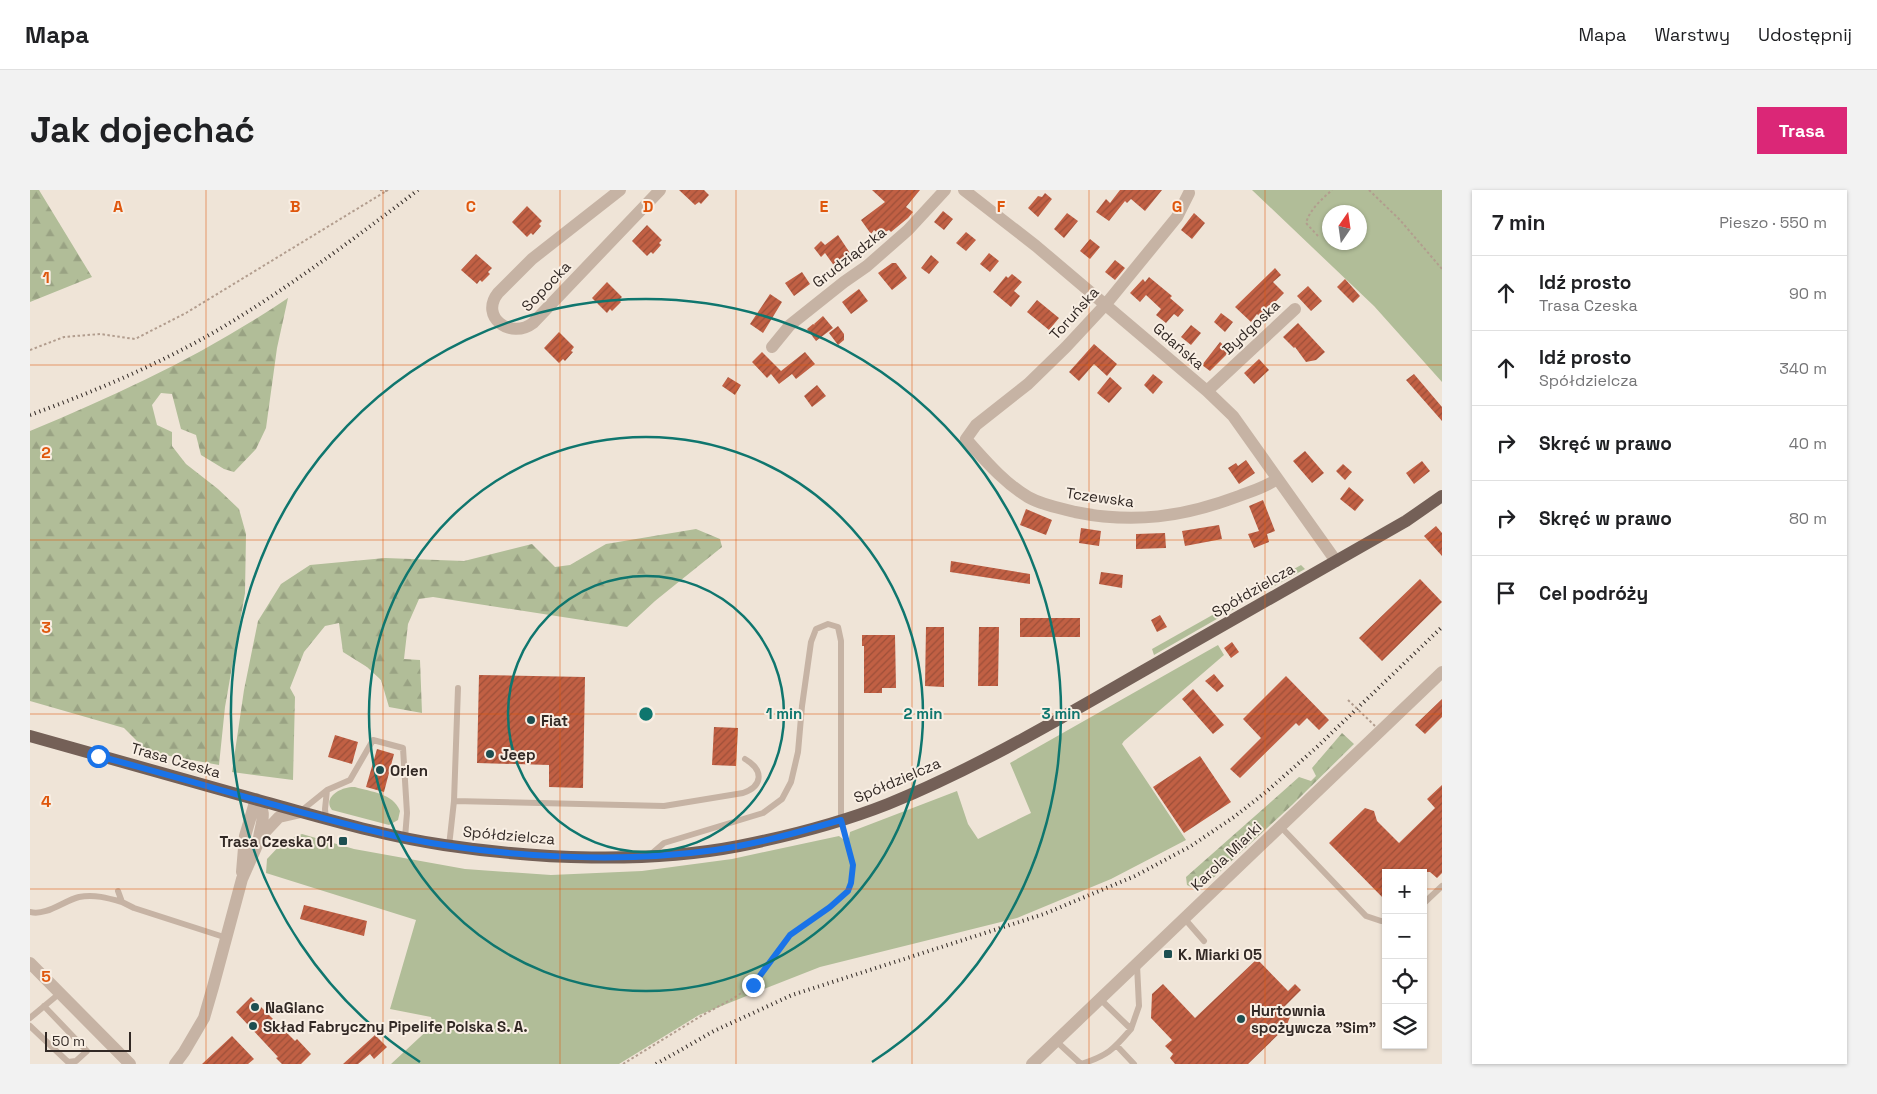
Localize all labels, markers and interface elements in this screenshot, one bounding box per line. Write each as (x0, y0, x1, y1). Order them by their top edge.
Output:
text: Mapa (25, 19, 89, 50)
text: Mapa (1579, 23, 1626, 46)
text: Warstwy (1654, 23, 1730, 46)
text: Udostępnij (1758, 23, 1852, 46)
button: Trasa (1757, 107, 1847, 154)
text: Jak dojechać (30, 108, 255, 152)
text: A (113, 196, 123, 217)
text: B (290, 196, 300, 217)
text: C (466, 196, 476, 217)
text: D (643, 196, 653, 217)
text: E (820, 196, 829, 217)
text: F (997, 196, 1006, 217)
text: G (1172, 196, 1182, 217)
north arrow (1322, 205, 1367, 250)
text: 7 min (1492, 209, 1545, 236)
text: Pieszo · 550 m (1719, 212, 1827, 233)
street label: Grudziądzka (808, 222, 890, 292)
street label: Sopocka (517, 257, 575, 315)
text: 1 (42, 267, 50, 288)
text: Idź prosto (1539, 270, 1631, 295)
icon: ahead (1492, 279, 1520, 307)
street label: Toruńska (1045, 282, 1103, 344)
text: 90 m (1789, 283, 1827, 304)
street label: Bydgoska (1218, 295, 1284, 359)
text: Trasa Czeska (1539, 295, 1638, 316)
street label: Gdańska (1149, 319, 1209, 374)
text: Idź prosto (1539, 345, 1631, 370)
icon: ahead (1492, 354, 1520, 382)
text: 340 m (1779, 358, 1827, 379)
text: Spółdzielcza (1539, 370, 1638, 391)
icon: right (1492, 429, 1520, 457)
text: Skręć w prawo (1539, 431, 1672, 456)
text: 40 m (1789, 433, 1827, 454)
text: 2 (41, 442, 51, 463)
street label: Tczewska (1065, 483, 1136, 511)
icon: right (1492, 504, 1520, 532)
text: Skręć w prawo (1539, 506, 1672, 531)
text: 80 m (1789, 508, 1827, 529)
street label: Spółdzielcza (1208, 558, 1298, 621)
icon: arrive (1492, 579, 1520, 607)
text: Cel podróży (1539, 581, 1648, 606)
text: 3 (41, 617, 51, 638)
text: 1 min (766, 704, 802, 723)
text: 2 min (904, 704, 942, 723)
text: 3 min (1042, 704, 1080, 723)
centre of rings (637, 705, 655, 723)
place label: Fiat (541, 711, 568, 730)
marker: Fiat (525, 714, 537, 726)
street label: Trasa Czeska (129, 738, 223, 782)
route start (87, 745, 110, 768)
place label: Jeep (500, 745, 535, 764)
marker: Jeep (484, 748, 496, 760)
street label: Spółdzielcza (851, 753, 944, 807)
place label: Orlen (390, 761, 428, 780)
marker: Orlen (374, 764, 386, 776)
text: 4 (41, 791, 51, 812)
street label: Karola Miarki (1187, 817, 1265, 895)
street label: Spółdzielcza (462, 822, 556, 849)
place label: Trasa Czeska 01 (219, 832, 333, 851)
marker: Trasa Czeska 01 (337, 835, 349, 847)
map controls (1382, 869, 1427, 1049)
button: + (1382, 869, 1427, 914)
button: − (1382, 914, 1427, 959)
place label: K. Miarki 05 (1178, 945, 1262, 964)
marker: K. Miarki 05 (1162, 948, 1174, 960)
button: locate (1382, 959, 1427, 1004)
text: 5 (41, 966, 51, 987)
route end (742, 974, 765, 997)
place label: NaGlanc (265, 998, 325, 1017)
marker: NaGlanc (249, 1001, 261, 1013)
place label: Hurtownia spożywcza "Sim" (1251, 1001, 1376, 1037)
button: layers (1382, 1004, 1427, 1049)
marker: Hurtownia spożywcza "Sim" (1235, 1013, 1247, 1025)
place label: Skład Fabryczny Pipelife Polska S. A. (263, 1017, 528, 1036)
marker: Skład Fabryczny Pipelife Polska S. A. (247, 1020, 259, 1032)
scale bar (45, 1029, 131, 1052)
text: 50 m (52, 1032, 85, 1050)

